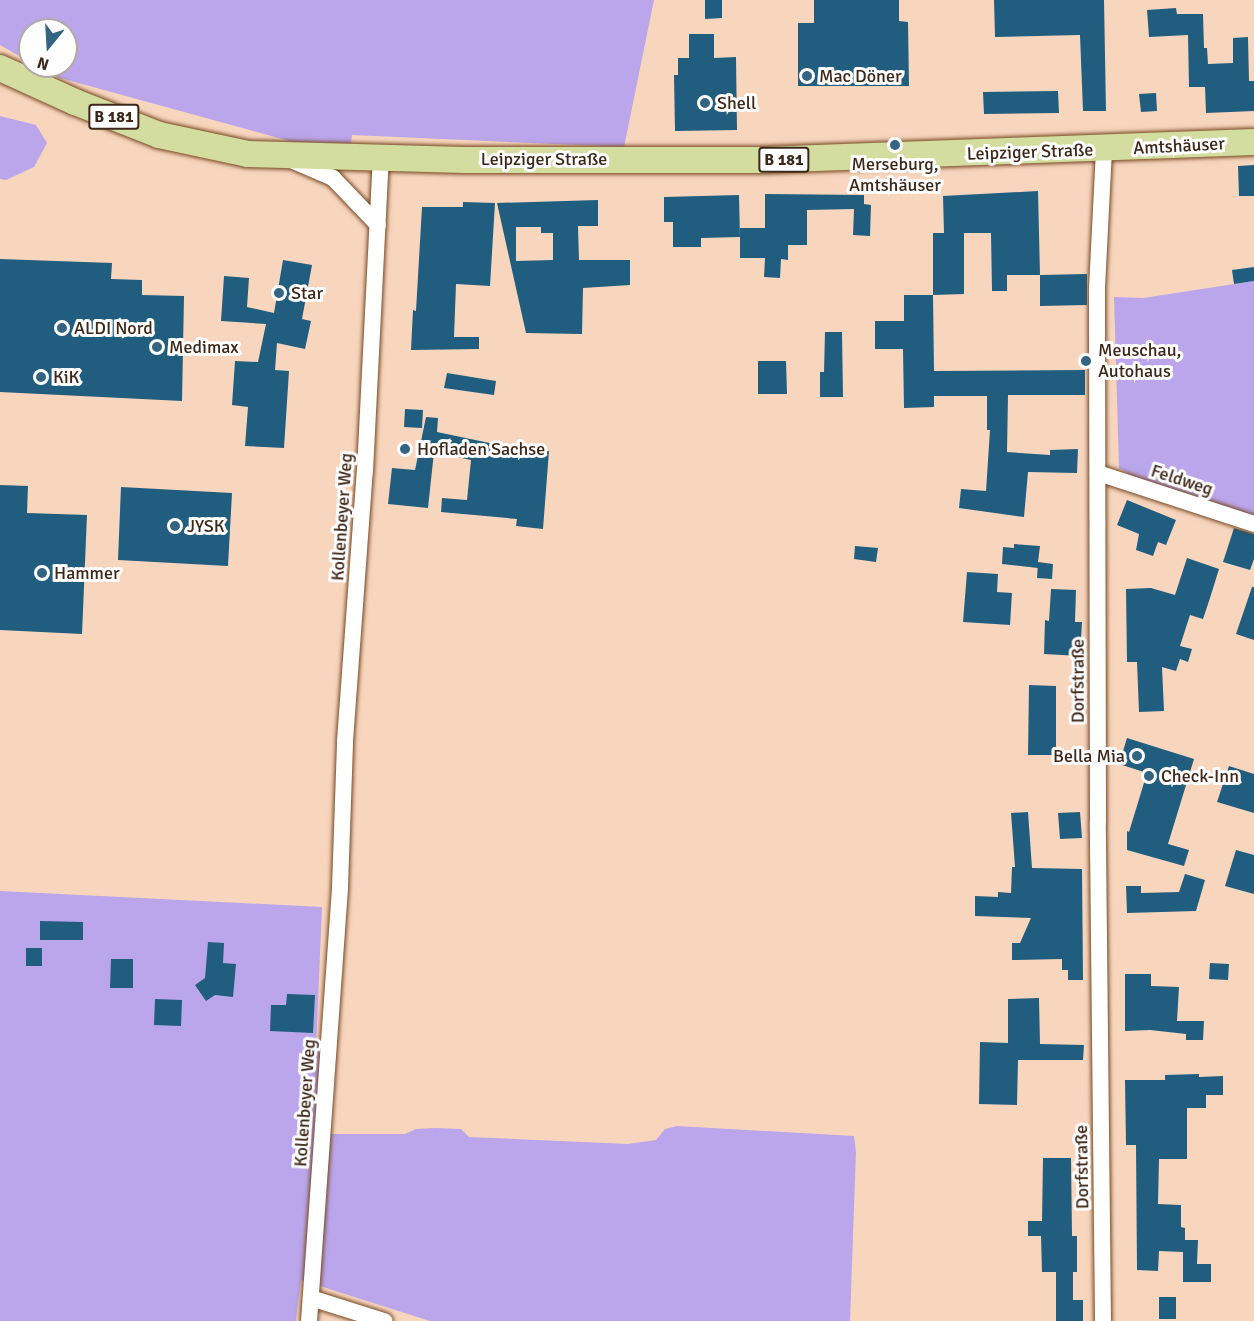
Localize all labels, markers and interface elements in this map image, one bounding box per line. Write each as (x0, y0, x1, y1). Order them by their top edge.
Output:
north arrow (18, 18, 78, 78)
text: N (35, 52, 51, 74)
place label: Mac Döner (819, 65, 902, 87)
marker: Mac Döner (800, 69, 814, 83)
place label: Shell (717, 92, 756, 114)
marker: Shell (698, 96, 712, 110)
road number: B 181 (87, 104, 141, 130)
street label: Amtshäuser (1133, 133, 1225, 159)
marker: Merseburg, Amtshäuser (888, 138, 902, 152)
street label: Leipziger Straße (966, 139, 1094, 165)
road number: B 181 (757, 147, 811, 173)
street label: Leipziger Straße (481, 148, 607, 170)
place label: Merseburg, Amtshäuser (849, 154, 941, 196)
place label: Star (291, 282, 323, 304)
marker: Star (272, 286, 286, 300)
place label: ALDI Nord (74, 317, 153, 339)
marker: ALDI Nord (55, 321, 69, 335)
place label: Medimax (169, 336, 239, 358)
marker: Medimax (150, 340, 164, 354)
place label: Meuschau, Autohaus (1098, 340, 1181, 382)
marker: Meuschau, Autohaus (1079, 354, 1093, 368)
place label: KiK (53, 366, 79, 388)
marker: KiK (34, 370, 48, 384)
place label: Hofladen Sachse (417, 438, 545, 460)
marker: Hofladen Sachse (398, 442, 412, 456)
street label: Kollenbeyer Weg (327, 452, 357, 582)
street label: Feldweg (1148, 460, 1216, 500)
place label: JYSK (187, 515, 225, 537)
marker: JYSK (168, 519, 182, 533)
place label: Hammer (54, 562, 120, 584)
marker: Hammer (35, 566, 49, 580)
street label: Dorfstraße (1067, 639, 1089, 723)
place label: Bella Mia (1053, 745, 1125, 767)
marker: Bella Mia (1130, 749, 1144, 763)
place label: Check-Inn (1161, 765, 1239, 787)
marker: Check-Inn (1142, 769, 1156, 783)
street label: Kollenbeyer Weg (290, 1038, 320, 1168)
street label: Dorfstraße (1070, 1125, 1094, 1209)

